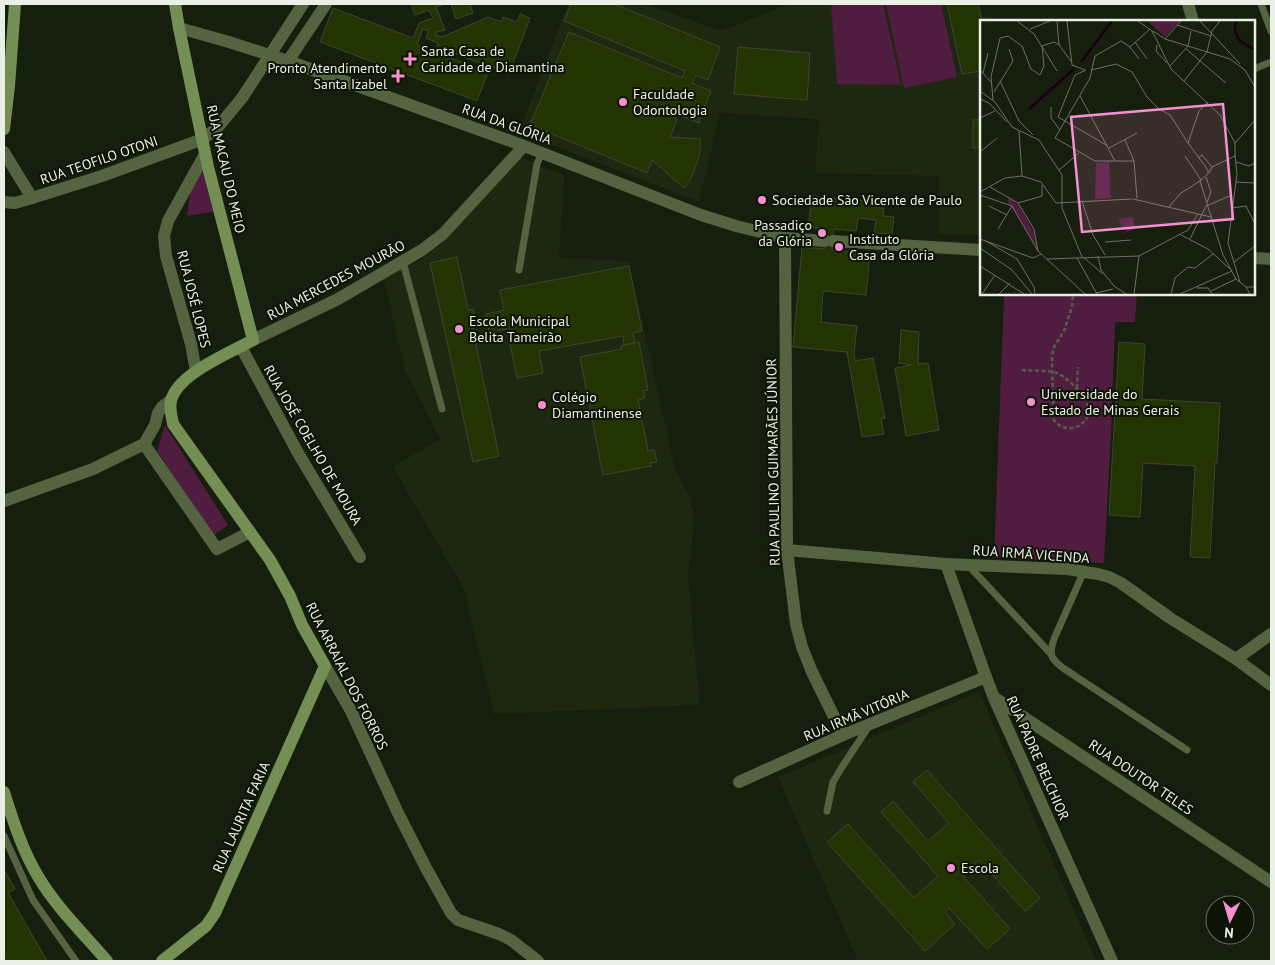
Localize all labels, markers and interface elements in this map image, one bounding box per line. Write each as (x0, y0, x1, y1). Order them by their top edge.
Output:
inset map (980, 20, 1255, 295)
place label: Santa Casa de Caridade de Diamantina (421, 42, 564, 76)
marker: Santa Casa de Caridade de Diamantina (403, 52, 417, 66)
place label: Pronto Atendimento Santa Izabel (267, 59, 387, 93)
marker: Pronto Atendimento Santa Izabel (391, 69, 405, 83)
place label: Faculdade Odontologia (633, 85, 707, 119)
marker: Faculdade Odontologia (617, 96, 629, 108)
street label: RUA DA GLÓRIA (460, 99, 555, 149)
street label: RUA MACAU DO MEIO (202, 103, 250, 235)
street label: RUA TEOFILO OTONI (38, 131, 160, 189)
place label: Sociedade São Vicente de Paulo (772, 191, 962, 209)
marker: Sociedade São Vicente de Paulo (756, 194, 768, 206)
place label: Passadiço da Glória (754, 216, 812, 250)
marker: Passadiço da Glória (816, 227, 828, 239)
place label: Instituto Casa da Glória (849, 230, 934, 264)
street label: RUA MERCEDES MOURÃO (264, 236, 408, 324)
marker: Instituto Casa da Glória (833, 241, 845, 253)
street label: RUA JOSÉ LOPES (173, 248, 215, 350)
place label: Escola Municipal Belita Tameirão (469, 312, 569, 346)
marker: Escola Municipal Belita Tameirão (453, 323, 465, 335)
street label: RUA PAULINO GUIMARÃES JÚNIOR (762, 358, 784, 566)
street label: RUA JOSÉ COELHO DE MOURA (260, 362, 367, 529)
place label: Universidade do Estado de Minas Gerais (1041, 385, 1179, 419)
place label: Colégio Diamantinense (552, 388, 642, 422)
marker: Universidade do Estado de Minas Gerais (1025, 396, 1037, 408)
marker: Colégio Diamantinense (536, 399, 548, 411)
street label: RUA IRMÃ VICENDA (972, 541, 1091, 567)
street label: RUA ARRAIAL DOS FORROS (302, 599, 392, 753)
street label: RUA IRMÃ VITÓRIA (801, 684, 912, 745)
street label: RUA PADRE BELCHIOR (1003, 693, 1073, 823)
street label: RUA DOUTOR TELES (1085, 735, 1197, 819)
street label: RUA LAURITA FARIA (208, 758, 274, 876)
place label: Escola (961, 859, 999, 877)
marker: Escola (945, 862, 957, 874)
north arrow (1205, 895, 1255, 945)
text: N (1223, 924, 1234, 942)

